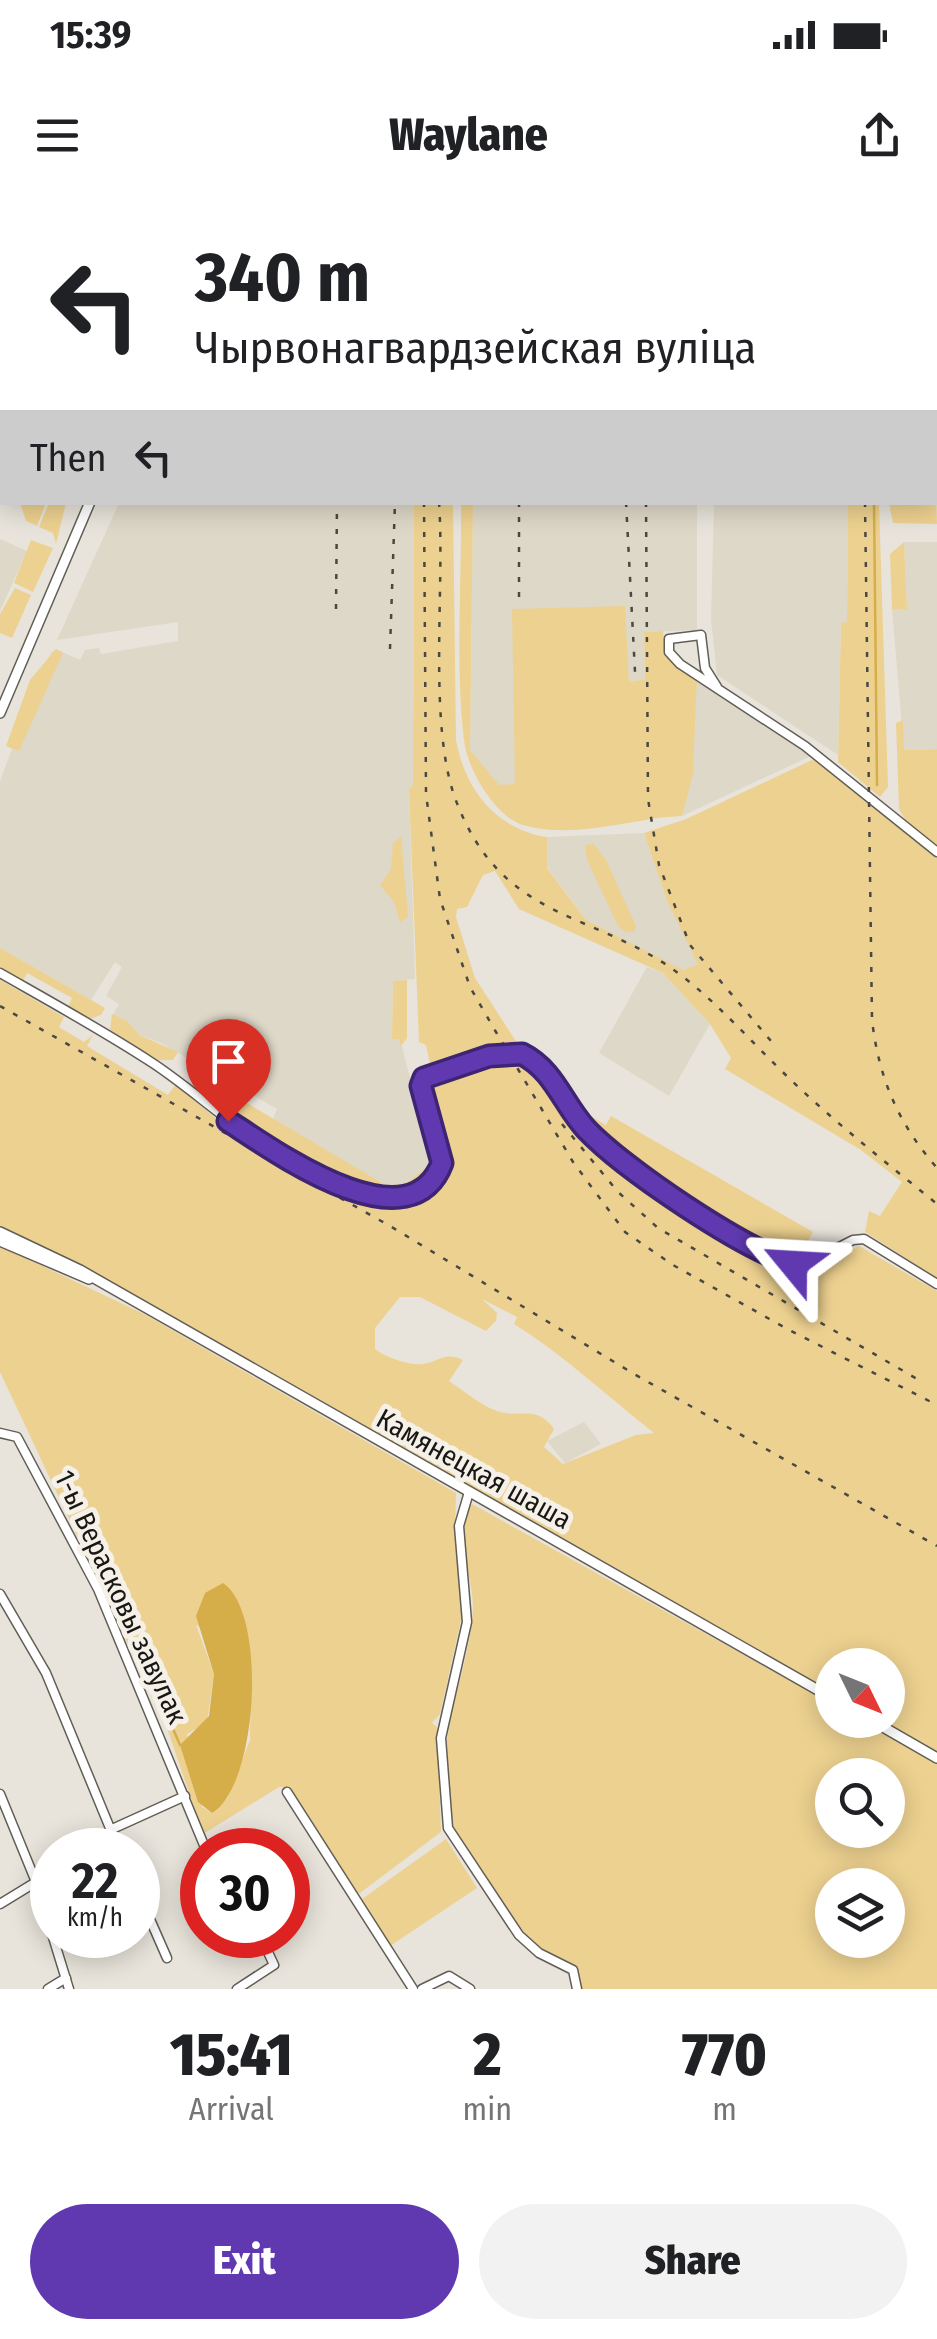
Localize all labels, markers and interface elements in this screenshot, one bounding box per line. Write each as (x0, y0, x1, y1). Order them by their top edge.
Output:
text: 15:39 (50, 12, 131, 58)
icon: menu (30, 108, 85, 163)
text: Waylane (389, 108, 548, 162)
icon: share (852, 108, 907, 163)
text: 340 m (195, 236, 370, 320)
icon: left (30, 240, 160, 370)
text: Чырвонагвардзейская вуліца (195, 321, 756, 375)
icon: left (126, 430, 181, 485)
text: Then (30, 435, 106, 481)
pin (186, 1019, 271, 1122)
icon: arrive (201, 1034, 256, 1089)
position arrow (741, 1212, 845, 1316)
street label: Камянецкая шаша (371, 1402, 577, 1536)
street label: 1-ы Верасковы завулак (48, 1465, 194, 1729)
north arrow (815, 1648, 905, 1738)
map controls (815, 1648, 905, 1958)
button: search (815, 1758, 905, 1848)
speed limit sign: 30 (180, 1828, 310, 1958)
text: 22 (72, 1851, 118, 1911)
button: layers (815, 1868, 905, 1958)
text: km/h (67, 1903, 123, 1933)
text: 15:41 (170, 2019, 293, 2091)
text: 2 (473, 2019, 501, 2091)
text: 770 (682, 2019, 767, 2091)
text: Arrival (189, 2090, 274, 2128)
text: min (463, 2090, 512, 2128)
text: m (712, 2090, 737, 2128)
button: Exit (30, 2204, 459, 2319)
button: Share (479, 2204, 907, 2319)

